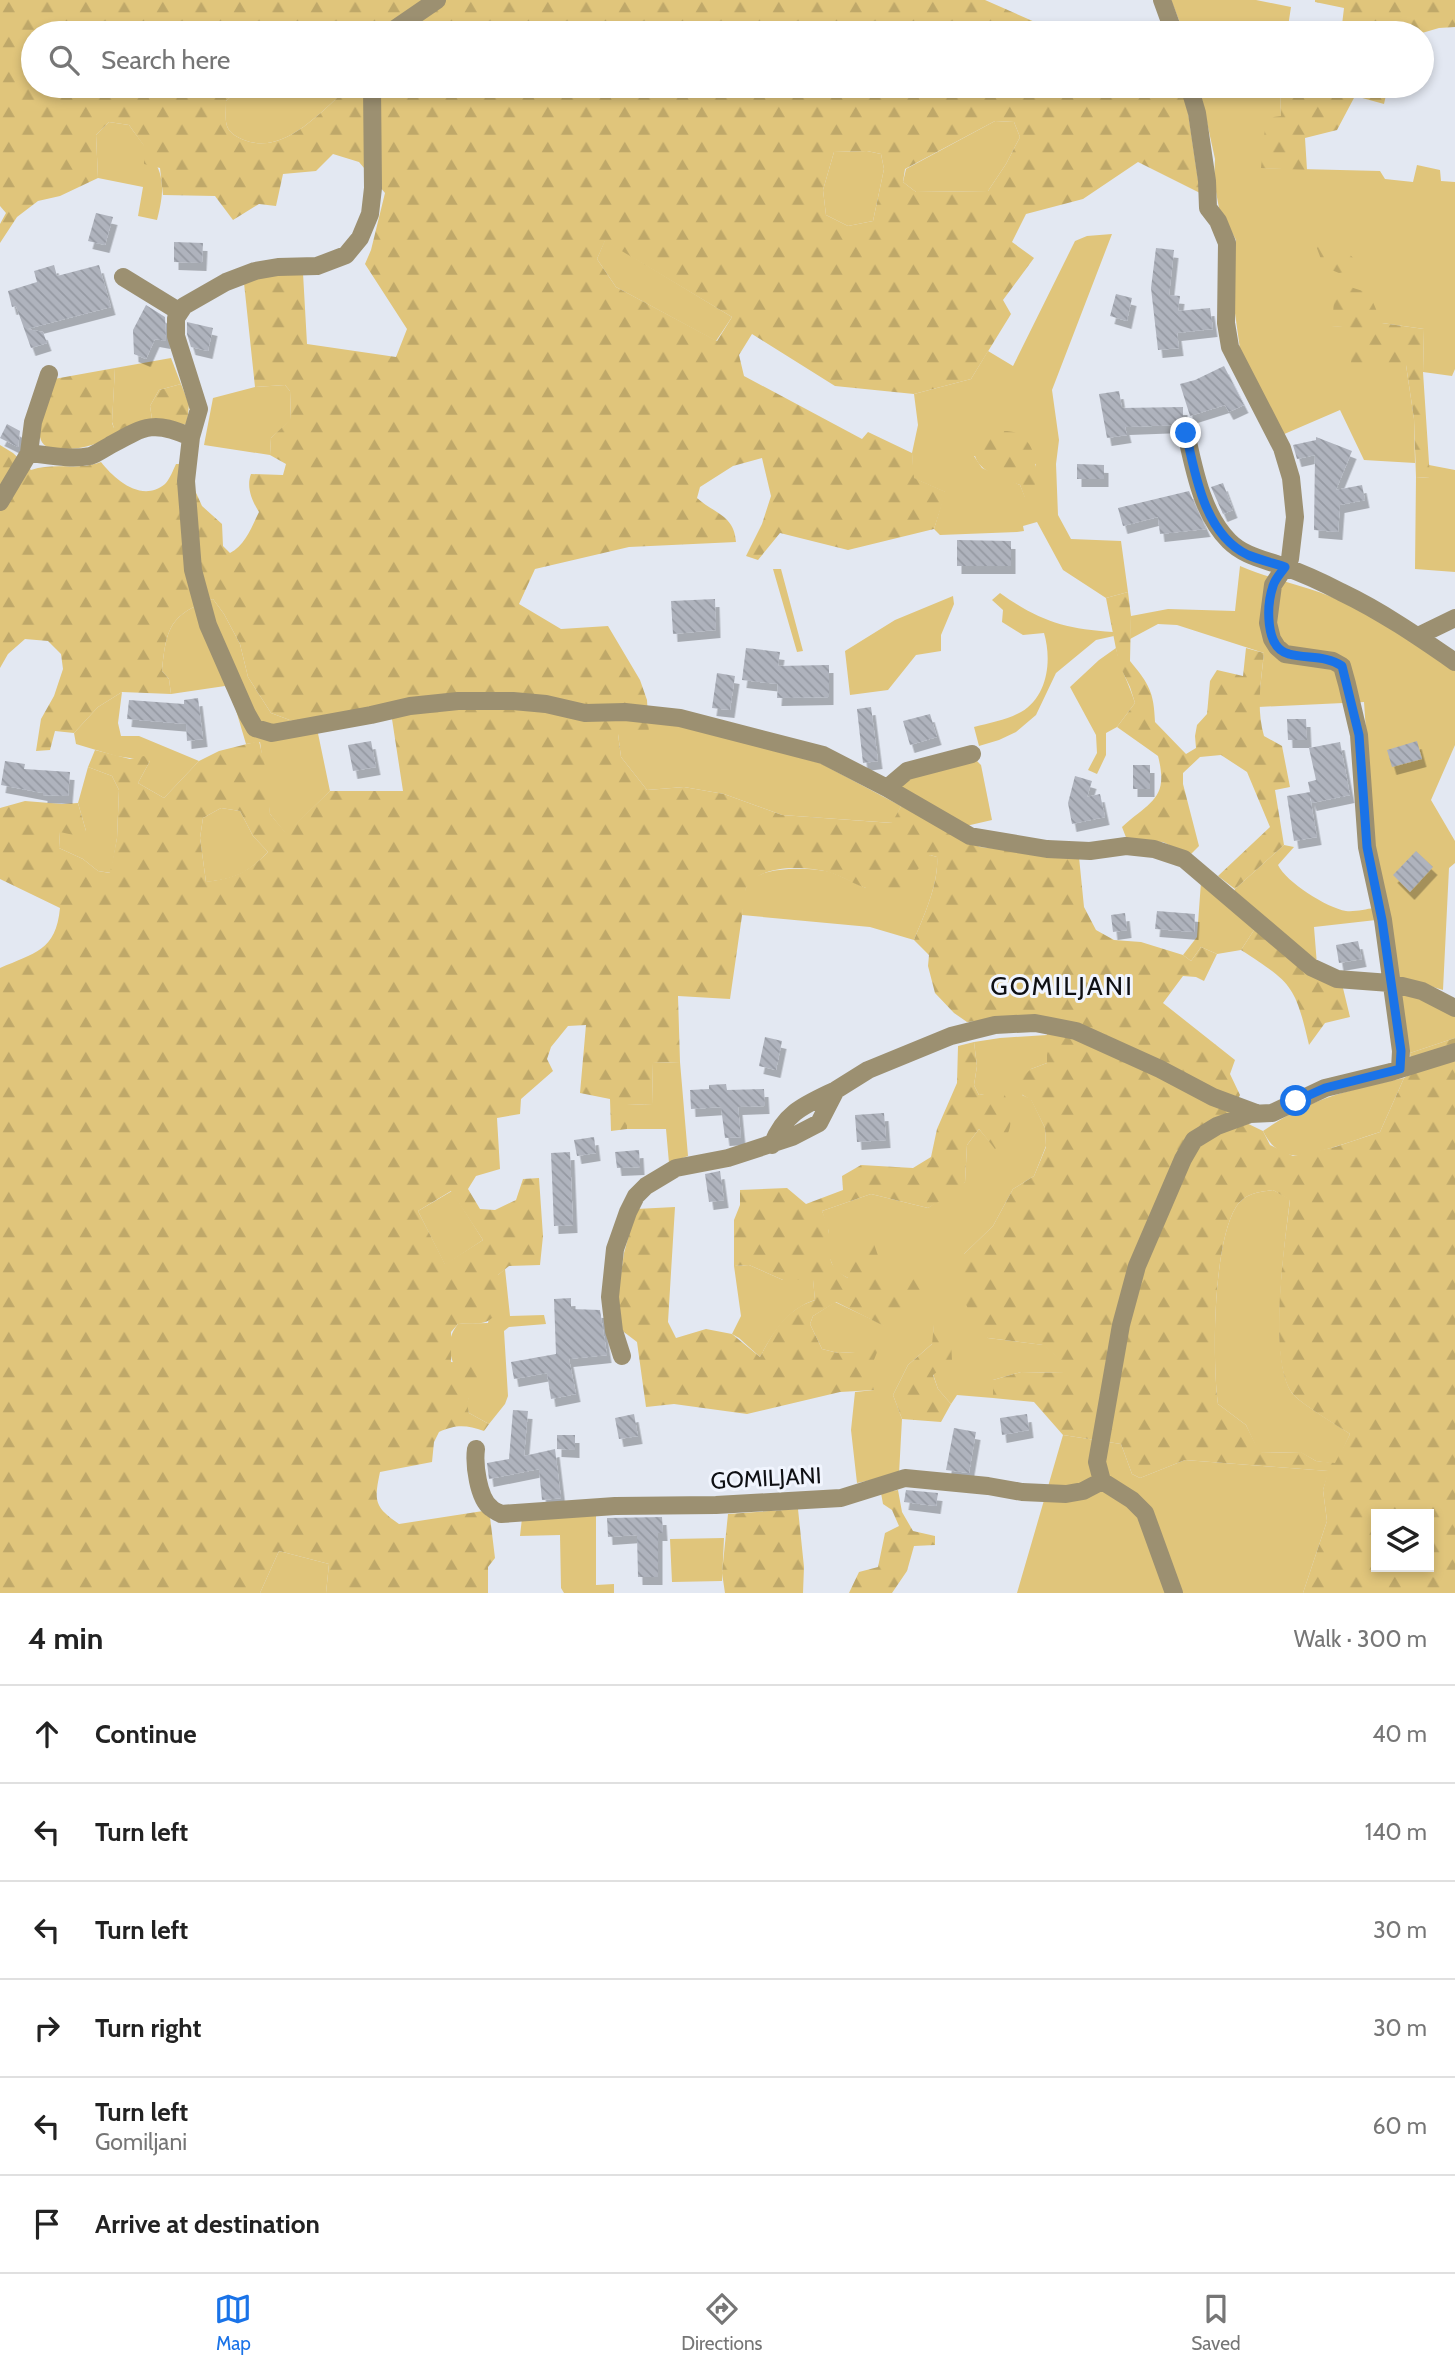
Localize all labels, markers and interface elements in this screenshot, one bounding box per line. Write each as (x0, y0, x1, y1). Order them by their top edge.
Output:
search box (21, 21, 1434, 98)
icon: search (45, 41, 83, 79)
text: Search here (101, 44, 230, 76)
route end (1170, 417, 1201, 448)
district label: GOMILJANI (990, 970, 1134, 1002)
route start (1280, 1085, 1311, 1116)
street label: GOMILJANI (710, 1461, 822, 1495)
map controls (1371, 1509, 1434, 1572)
button: layers (1371, 1509, 1434, 1572)
text: 4 min (28, 1620, 103, 1657)
text: Walk · 300 m (1294, 1625, 1427, 1653)
icon: ahead (28, 1715, 66, 1753)
text: Continue (95, 1718, 197, 1750)
text: 40 m (1372, 1720, 1427, 1748)
icon: left (28, 1813, 66, 1851)
text: Turn left (95, 1816, 188, 1848)
text: 140 m (1365, 1818, 1427, 1846)
icon: left (28, 1911, 66, 1949)
text: Turn left (95, 1914, 188, 1946)
text: 30 m (1373, 1916, 1427, 1944)
icon: right (28, 2009, 66, 2047)
text: Turn right (95, 2012, 201, 2044)
text: 30 m (1373, 2014, 1427, 2042)
text: Turn left (95, 2096, 188, 2128)
icon: left (28, 2107, 66, 2145)
text: 60 m (1373, 2112, 1427, 2140)
text: Gomiljani (95, 2128, 187, 2156)
icon: arrive (28, 2205, 66, 2243)
text: Arrive at destination (95, 2208, 320, 2240)
tab: Map (214, 2290, 252, 2355)
tab: Directions (681, 2290, 762, 2355)
tab: Saved (1191, 2290, 1241, 2355)

